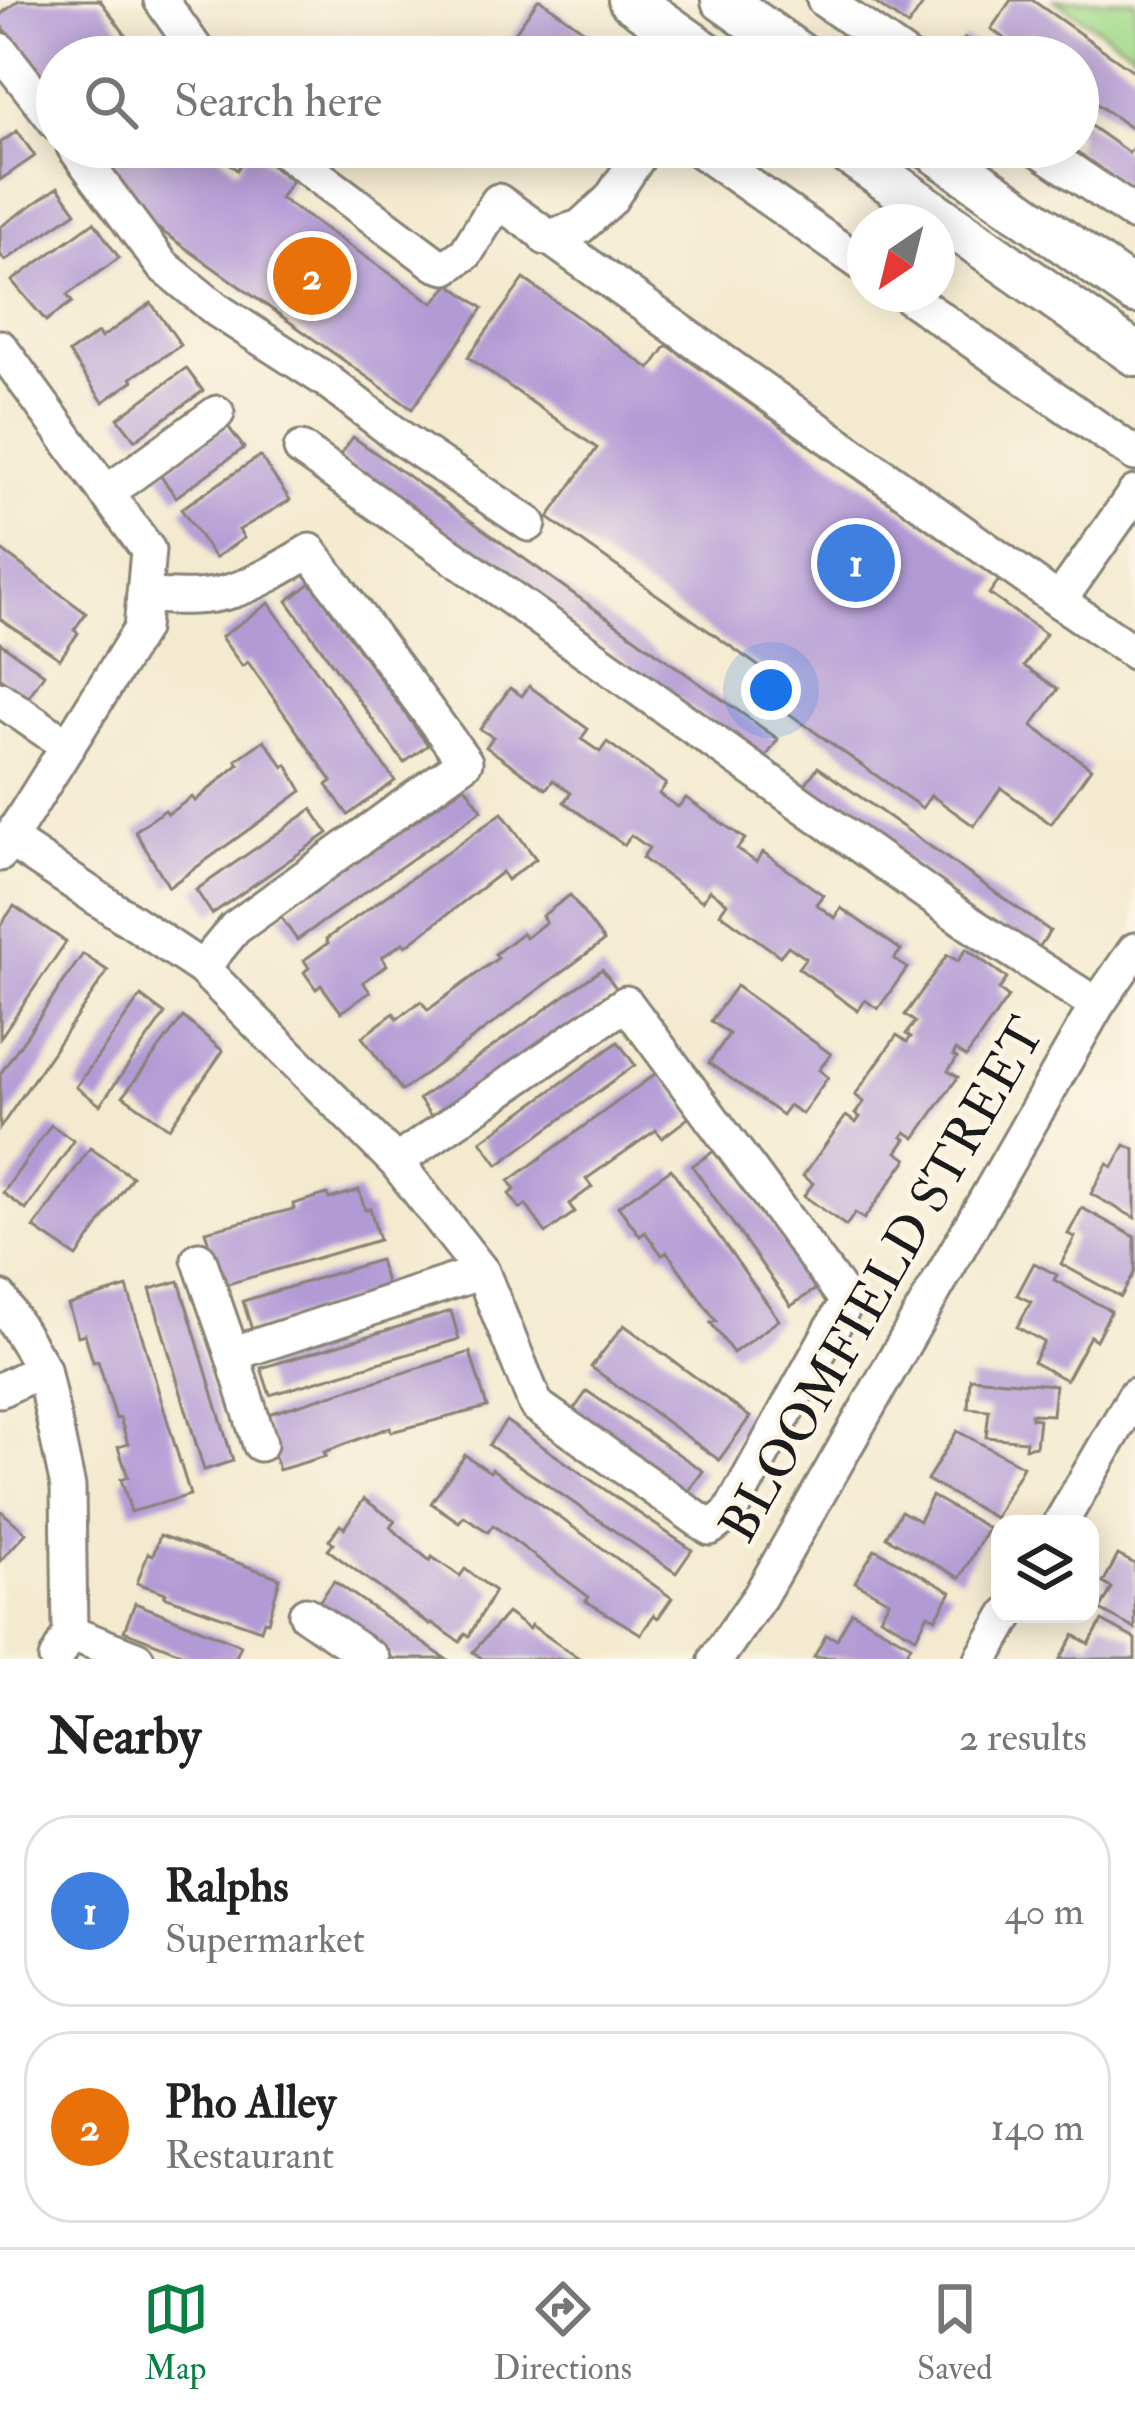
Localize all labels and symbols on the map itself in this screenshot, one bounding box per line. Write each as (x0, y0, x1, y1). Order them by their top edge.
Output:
north arrow (847, 204, 955, 312)
pin: 2 (273, 231, 351, 321)
pin: 1 (817, 518, 895, 608)
your location (741, 660, 801, 720)
street label: BLOOMFIELD STREET (706, 1006, 1059, 1553)

